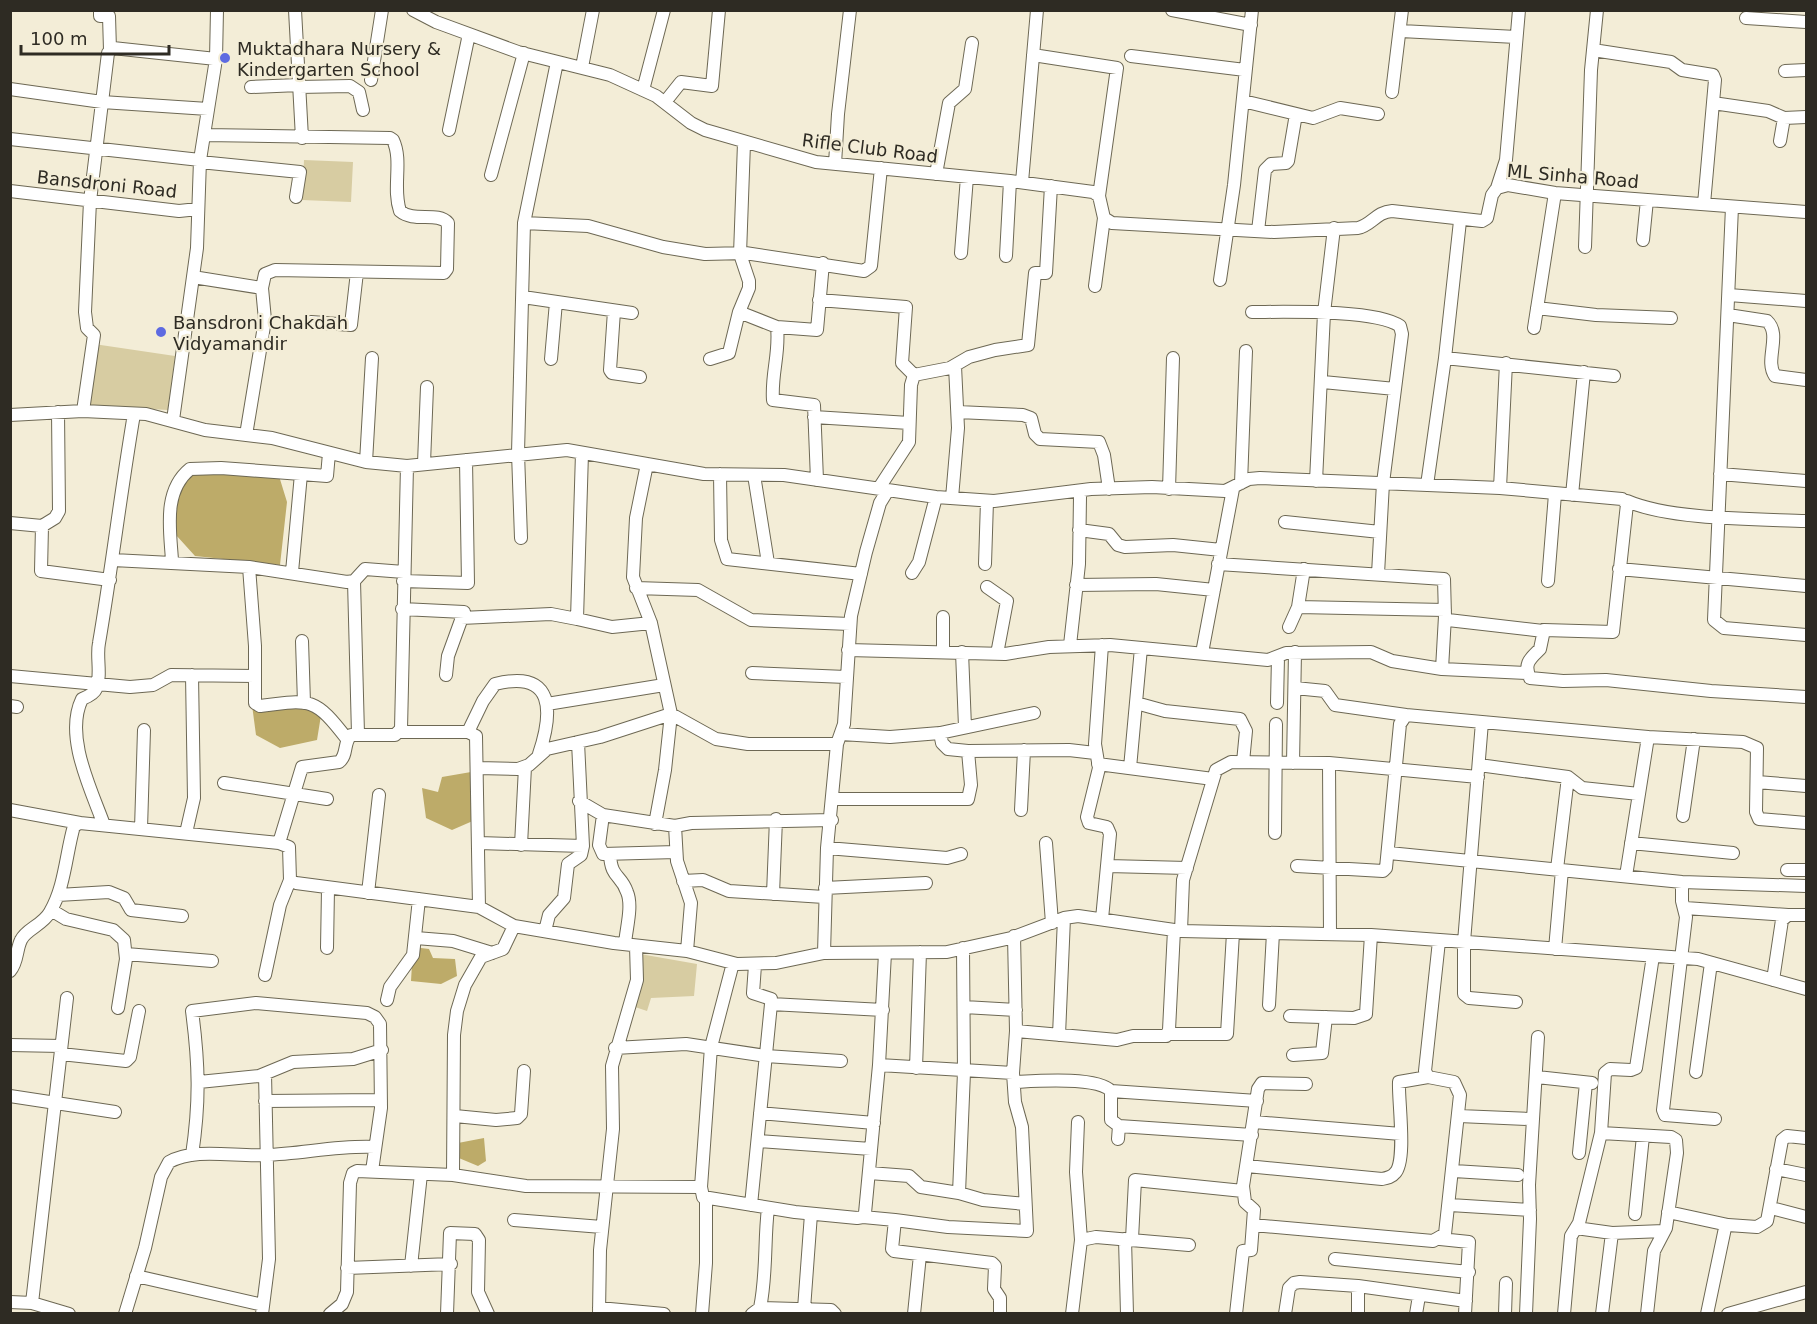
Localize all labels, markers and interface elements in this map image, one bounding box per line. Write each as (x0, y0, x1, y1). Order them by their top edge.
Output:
scale bar (21, 18, 170, 56)
text: 100 m (30, 28, 88, 49)
place label: Muktadhara Nursery & Kindergarten School (237, 38, 441, 80)
marker: Muktadhara Nursery & Kindergarten School (218, 51, 232, 65)
street label: Rifle Club Road (801, 129, 939, 167)
street label: ML Sinha Road (1506, 160, 1640, 192)
street label: Bansdroni Road (36, 166, 178, 202)
place label: Bansdroni Chakdah Vidyamandir (173, 312, 348, 354)
marker: Bansdroni Chakdah Vidyamandir (154, 325, 168, 339)

